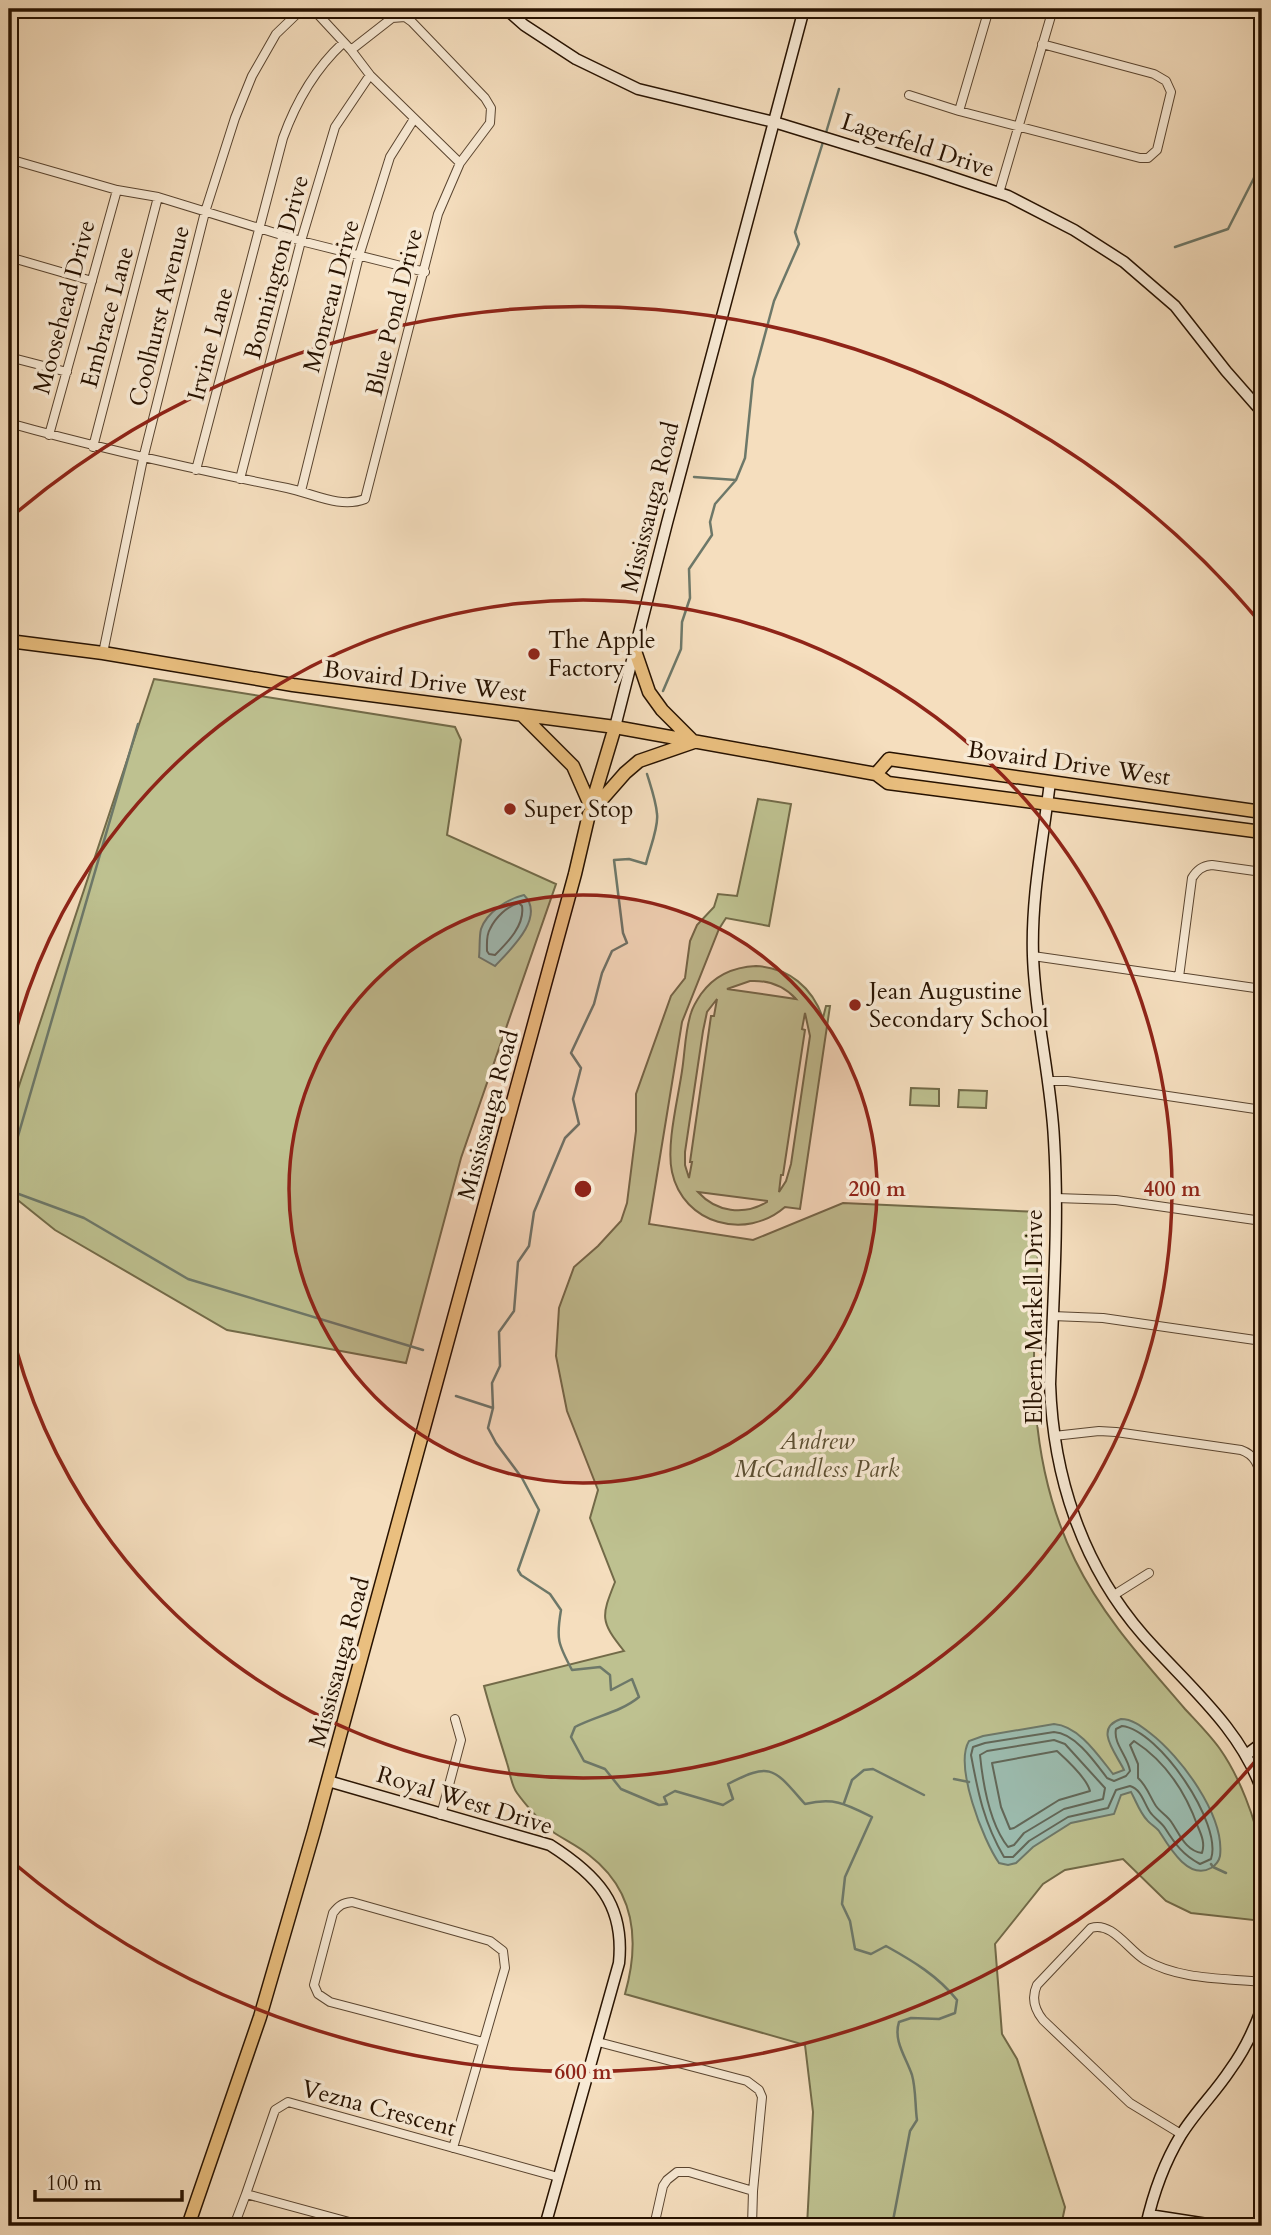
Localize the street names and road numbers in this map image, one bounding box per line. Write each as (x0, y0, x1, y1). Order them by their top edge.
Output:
street label: Lagerfeld Drive (837, 105, 999, 186)
street label: Bonnington Drive (236, 172, 317, 363)
street label: Moosehead Drive (25, 216, 104, 398)
street label: Monreau Drive (295, 216, 368, 376)
street label: Coolhurst Avenue (121, 222, 198, 410)
street label: Blue Pond Drive (358, 225, 431, 399)
street label: Embrace Lane (73, 243, 142, 391)
street label: Irvine Lane (180, 284, 241, 405)
street label: Mississauga Road (613, 418, 688, 596)
street label: Bovaird Drive West (322, 653, 529, 710)
street label: Bovaird Drive West (966, 733, 1173, 794)
street label: Mississauga Road (450, 1026, 527, 1204)
street label: Elbern Markell Drive (1018, 1209, 1051, 1425)
street label: Mississauga Road (301, 1573, 378, 1751)
street label: Royal West Drive (373, 1758, 557, 1843)
street label: Vezna Crescent (298, 2072, 460, 2145)

